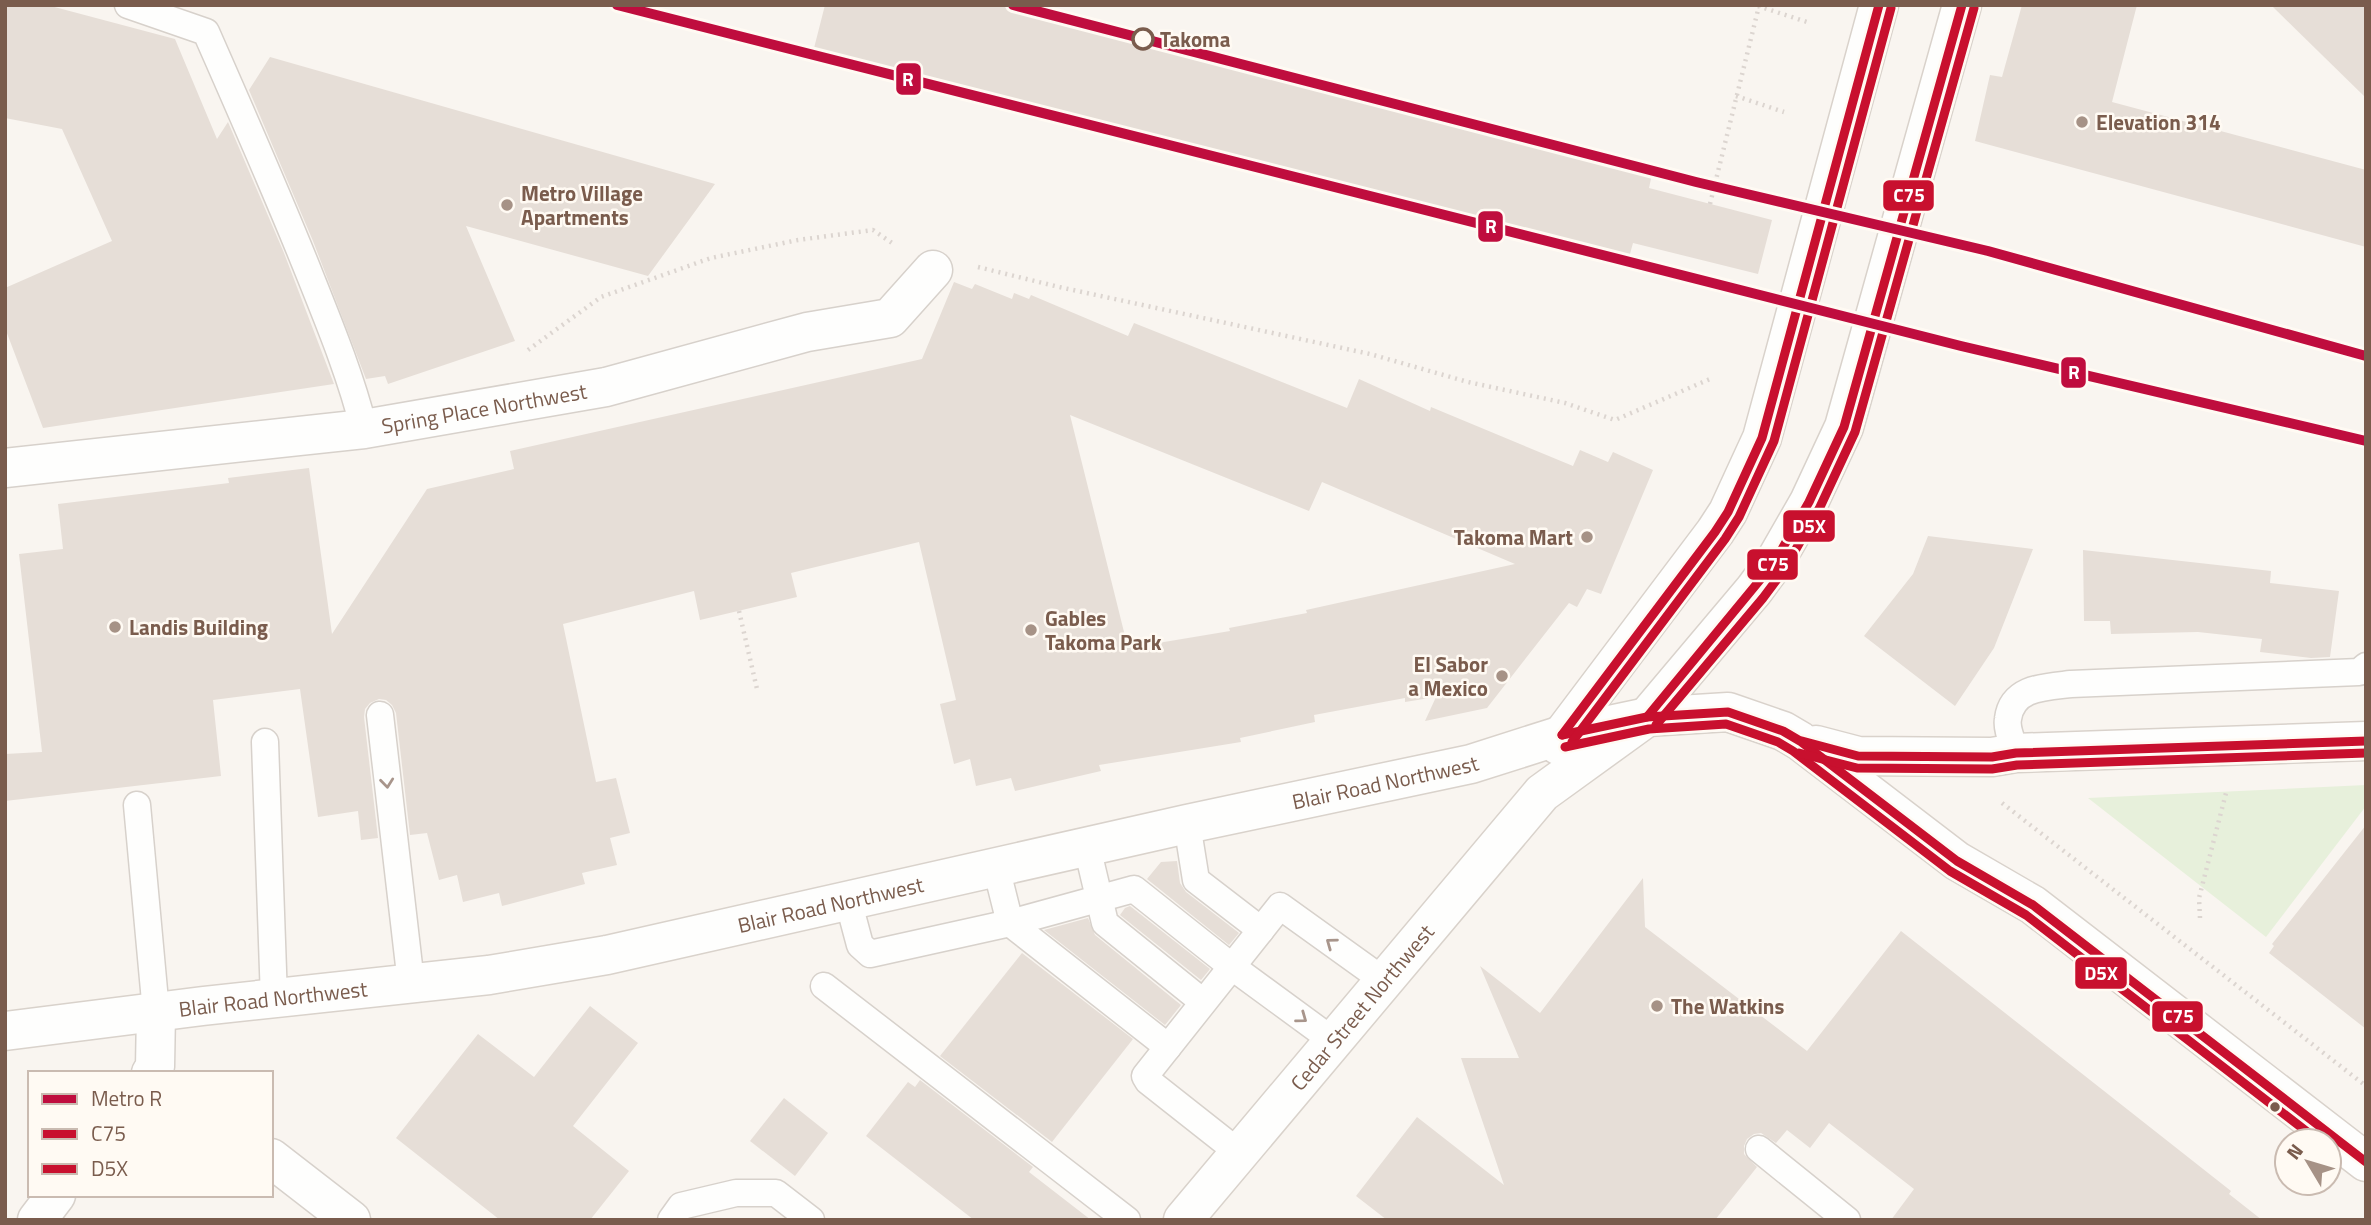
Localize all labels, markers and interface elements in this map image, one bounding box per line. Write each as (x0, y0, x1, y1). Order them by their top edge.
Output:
place label: Takoma (1160, 23, 1231, 55)
marker: Takoma (1132, 28, 1154, 50)
line badge: R (895, 62, 922, 96)
text: R (902, 64, 914, 93)
place label: Elevation 314 (2096, 106, 2221, 138)
marker: Elevation 314 (2074, 114, 2090, 130)
place label: Metro Village Apartments (521, 177, 643, 233)
line badge: C75 (1882, 179, 1935, 212)
text: C75 (1893, 180, 1925, 209)
marker: Metro Village Apartments (499, 197, 515, 213)
line badge: R (1477, 210, 1504, 243)
text: R (1485, 211, 1497, 240)
line badge: R (2060, 356, 2087, 389)
text: R (2068, 357, 2080, 386)
street label: Spring Place Northwest (379, 375, 590, 442)
line badge: D5X (1782, 509, 1836, 543)
text: D5X (1792, 511, 1826, 540)
place label: Takoma Mart (1454, 521, 1573, 553)
marker: Takoma Mart (1579, 529, 1595, 545)
line badge: C75 (1746, 548, 1799, 581)
text: C75 (1757, 549, 1789, 578)
place label: Gables Takoma Park (1045, 602, 1162, 658)
place label: Landis Building (129, 611, 268, 643)
marker: Landis Building (107, 619, 123, 635)
marker: Gables Takoma Park (1023, 622, 1039, 638)
place label: El Sabor a Mexico (1408, 648, 1488, 704)
marker: El Sabor a Mexico (1494, 668, 1510, 684)
street label: Blair Road Northwest (1289, 746, 1483, 817)
one-way arrow (380, 777, 395, 789)
street label: Blair Road Northwest (734, 868, 927, 941)
street label: Cedar Street Northwest (1282, 917, 1442, 1097)
one-way arrow (1326, 939, 1339, 951)
line badge: D5X (2074, 956, 2128, 990)
text: D5X (2084, 958, 2118, 987)
street label: Blair Road Northwest (177, 972, 370, 1025)
place label: The Watkins (1671, 990, 1784, 1022)
marker: The Watkins (1649, 998, 1665, 1014)
line badge: C75 (2151, 1000, 2204, 1033)
text: C75 (2162, 1001, 2194, 1030)
one-way arrow (1294, 1009, 1306, 1022)
legend (28, 1071, 273, 1197)
text: Metro R (91, 1082, 162, 1114)
unlabelled marker (2268, 1100, 2282, 1114)
text: C75 (91, 1117, 126, 1149)
north arrow (2273, 1127, 2343, 1197)
text: N (2279, 1137, 2310, 1165)
text: D5X (91, 1152, 128, 1184)

